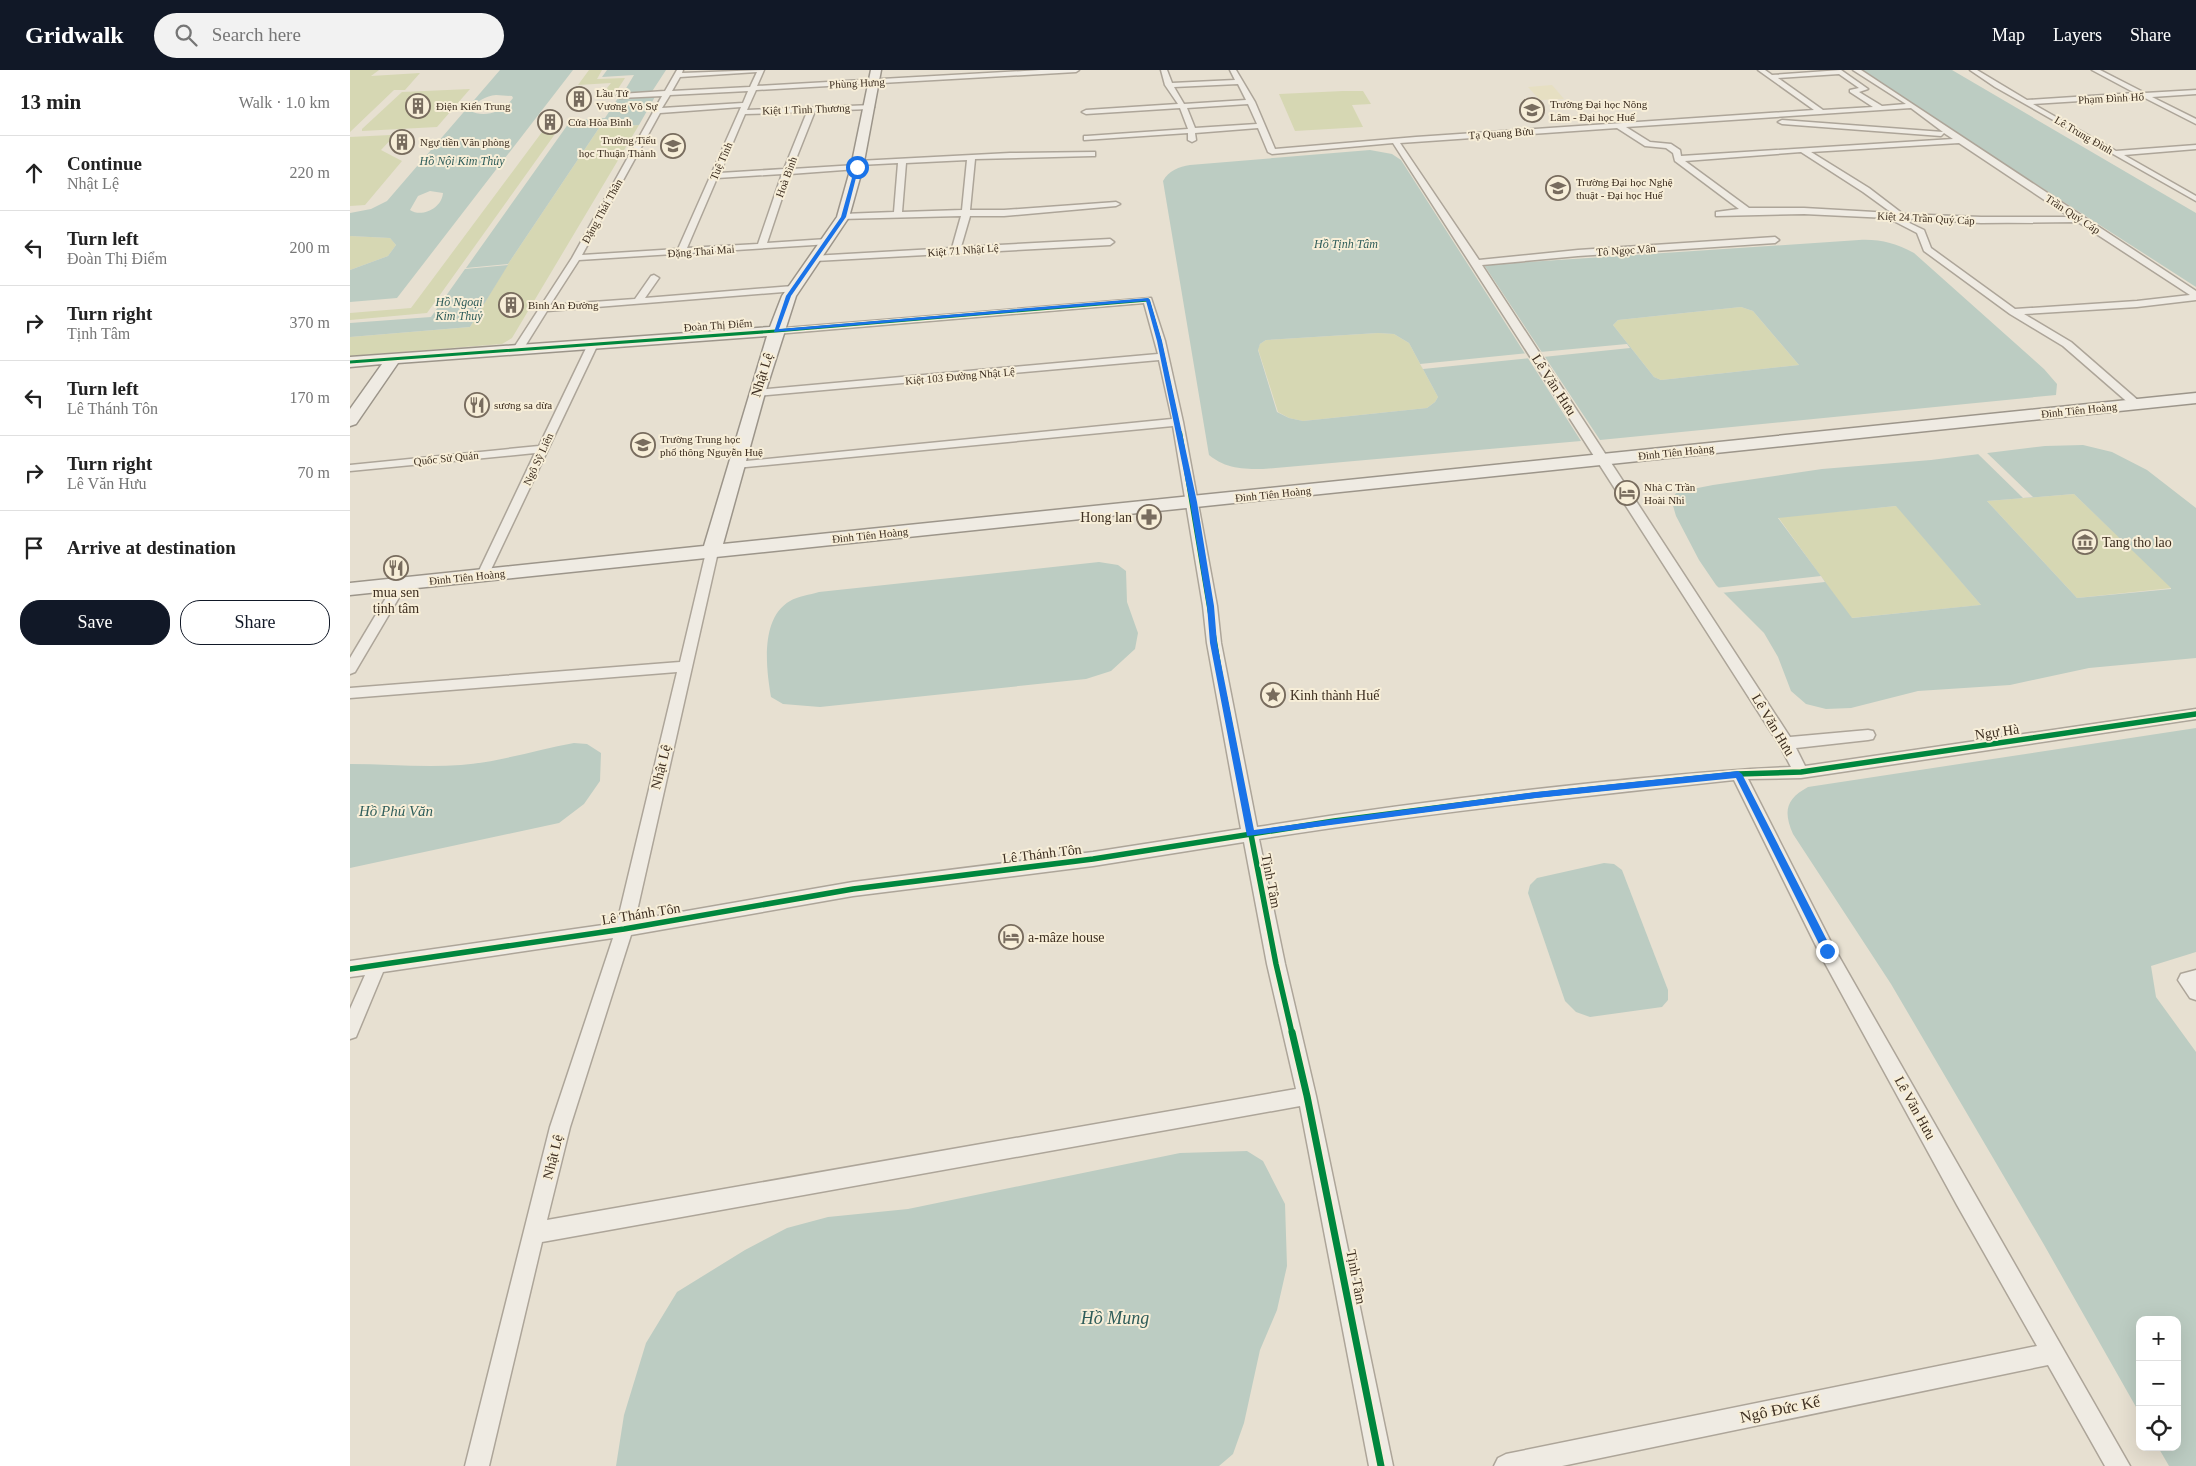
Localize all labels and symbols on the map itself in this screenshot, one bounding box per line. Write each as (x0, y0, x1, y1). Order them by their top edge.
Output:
street label: Phùng Hưng (829, 76, 886, 90)
building icon: Lầu Tứ Vương Vô Sự (566, 86, 592, 112)
place label: Lầu Tứ Vương Vô Sự (596, 87, 659, 112)
street label: Phạm Đình Hổ (2078, 90, 2145, 106)
building icon: Điện Kiến Trung (405, 93, 431, 119)
school or university icon: Trường Đại học Nông Lâm - Đại học Huế (1519, 97, 1545, 123)
place label: Trường Đại học Nông Lâm - Đại học Huế (1550, 98, 1648, 123)
place label: Điện Kiến Trung (436, 100, 511, 112)
street label: Kiệt 1 Tình Thương (762, 101, 851, 117)
building icon: Cửa Hòa Bình (537, 109, 563, 135)
street label: Lê Trung Đình (2053, 113, 2116, 157)
place label: Cửa Hòa Bình (568, 116, 632, 128)
street label: Tạ Quang Bửu (1468, 125, 1534, 141)
building icon: Ngự tiền Văn phòng (389, 129, 415, 155)
school or university icon: Trường Tiểu học Thuận Thành (660, 133, 686, 159)
place label: Trường Tiểu học Thuận Thành (579, 134, 656, 159)
place label: Ngự tiền Văn phòng (420, 136, 510, 148)
street label: Tuệ Tĩnh (707, 140, 735, 182)
water label: Hồ Nội Kim Thủy (418, 154, 505, 168)
street label: Hoà Bình (773, 155, 799, 199)
route start (846, 156, 869, 179)
school or university icon: Trường Đại học Nghệ thuật - Đại học Huế (1545, 175, 1571, 201)
street label: Đặng Thái Thân (579, 176, 625, 245)
place label: Trường Đại học Nghệ thuật - Đại học Huế (1576, 176, 1673, 201)
street label: Trần Quý Cáp (2044, 192, 2103, 236)
street label: Kiệt 24 Trần Quý Cáp (1877, 209, 1976, 227)
water label: Hồ Tịnh Tâm (1313, 237, 1378, 251)
street label: Kiệt 71 Nhật Lệ (927, 242, 999, 258)
street label: Tô Ngọc Vân (1596, 242, 1657, 258)
street label: Đặng Thai Mai (667, 243, 735, 259)
building icon: Bình An Đường (498, 292, 524, 318)
water label: Hồ Ngoại Kim Thuỷ (434, 295, 483, 323)
place label: Bình An Đường (528, 299, 599, 311)
street label: Đoàn Thị Điểm (683, 317, 753, 334)
street label: Nhật Lệ (748, 351, 776, 399)
street label: Lê Văn Hưu (1529, 352, 1579, 418)
street label: Kiệt 103 Đường Nhật Lệ (905, 365, 1015, 387)
restaurant icon: sương sa dừa (464, 392, 490, 418)
place label: sương sa dừa (494, 399, 552, 411)
street label: Đinh Tiên Hoàng (2040, 400, 2118, 420)
street label: Ngô Sỹ Liên (521, 431, 556, 487)
school or university icon: Trường Trung học phổ thông Nguyễn Huệ (630, 432, 656, 458)
place label: Trường Trung học phổ thông Nguyễn Huệ (660, 433, 763, 458)
street label: Đinh Tiên Hoàng (1637, 442, 1715, 462)
street label: Quốc Sử Quán (413, 449, 480, 467)
hotel icon: Nhà C Trần Hoài Nhi (1614, 480, 1640, 506)
place label: Nhà C Trần Hoài Nhi (1644, 481, 1696, 506)
street label: Đinh Tiên Hoàng (1234, 484, 1312, 504)
pharmacy icon: Hong lan (1136, 504, 1162, 530)
place label: Hong lan (1080, 510, 1132, 525)
street label: Đinh Tiên Hoàng (831, 525, 909, 545)
museum icon: Tang tho lao (2072, 529, 2098, 555)
place label: Tang tho lao (2102, 535, 2172, 550)
restaurant icon: mua sen tịnh tâm (383, 555, 409, 581)
street label: Đinh Tiên Hoàng (428, 567, 506, 587)
place label: mua sen tịnh tâm (373, 585, 419, 616)
place icon: Kinh thành Huế (1260, 682, 1286, 708)
place label: Kinh thành Huế (1290, 688, 1380, 703)
street label: Lê Văn Hưu (1749, 691, 1797, 759)
street label: Ngự Hà (1974, 721, 2021, 743)
street label: Nhật Lệ (648, 743, 674, 791)
water label: Hồ Phú Văn (358, 803, 433, 819)
street label: Lê Thánh Tôn (1002, 842, 1082, 866)
street label: Tịnh Tâm (1258, 852, 1284, 910)
street label: Lê Thánh Tôn (601, 900, 681, 928)
hotel icon: a-mâze house (998, 924, 1024, 950)
place label: a-mâze house (1028, 930, 1105, 945)
route end (1816, 940, 1839, 963)
street label: Lê Văn Hưu (1892, 1074, 1938, 1142)
street label: Nhật Lệ (540, 1133, 566, 1181)
street label: Tịnh Tâm (1343, 1248, 1369, 1306)
water label: Hồ Mung (1080, 1308, 1149, 1328)
street label: Ngô Đức Kế (1738, 1392, 1823, 1427)

